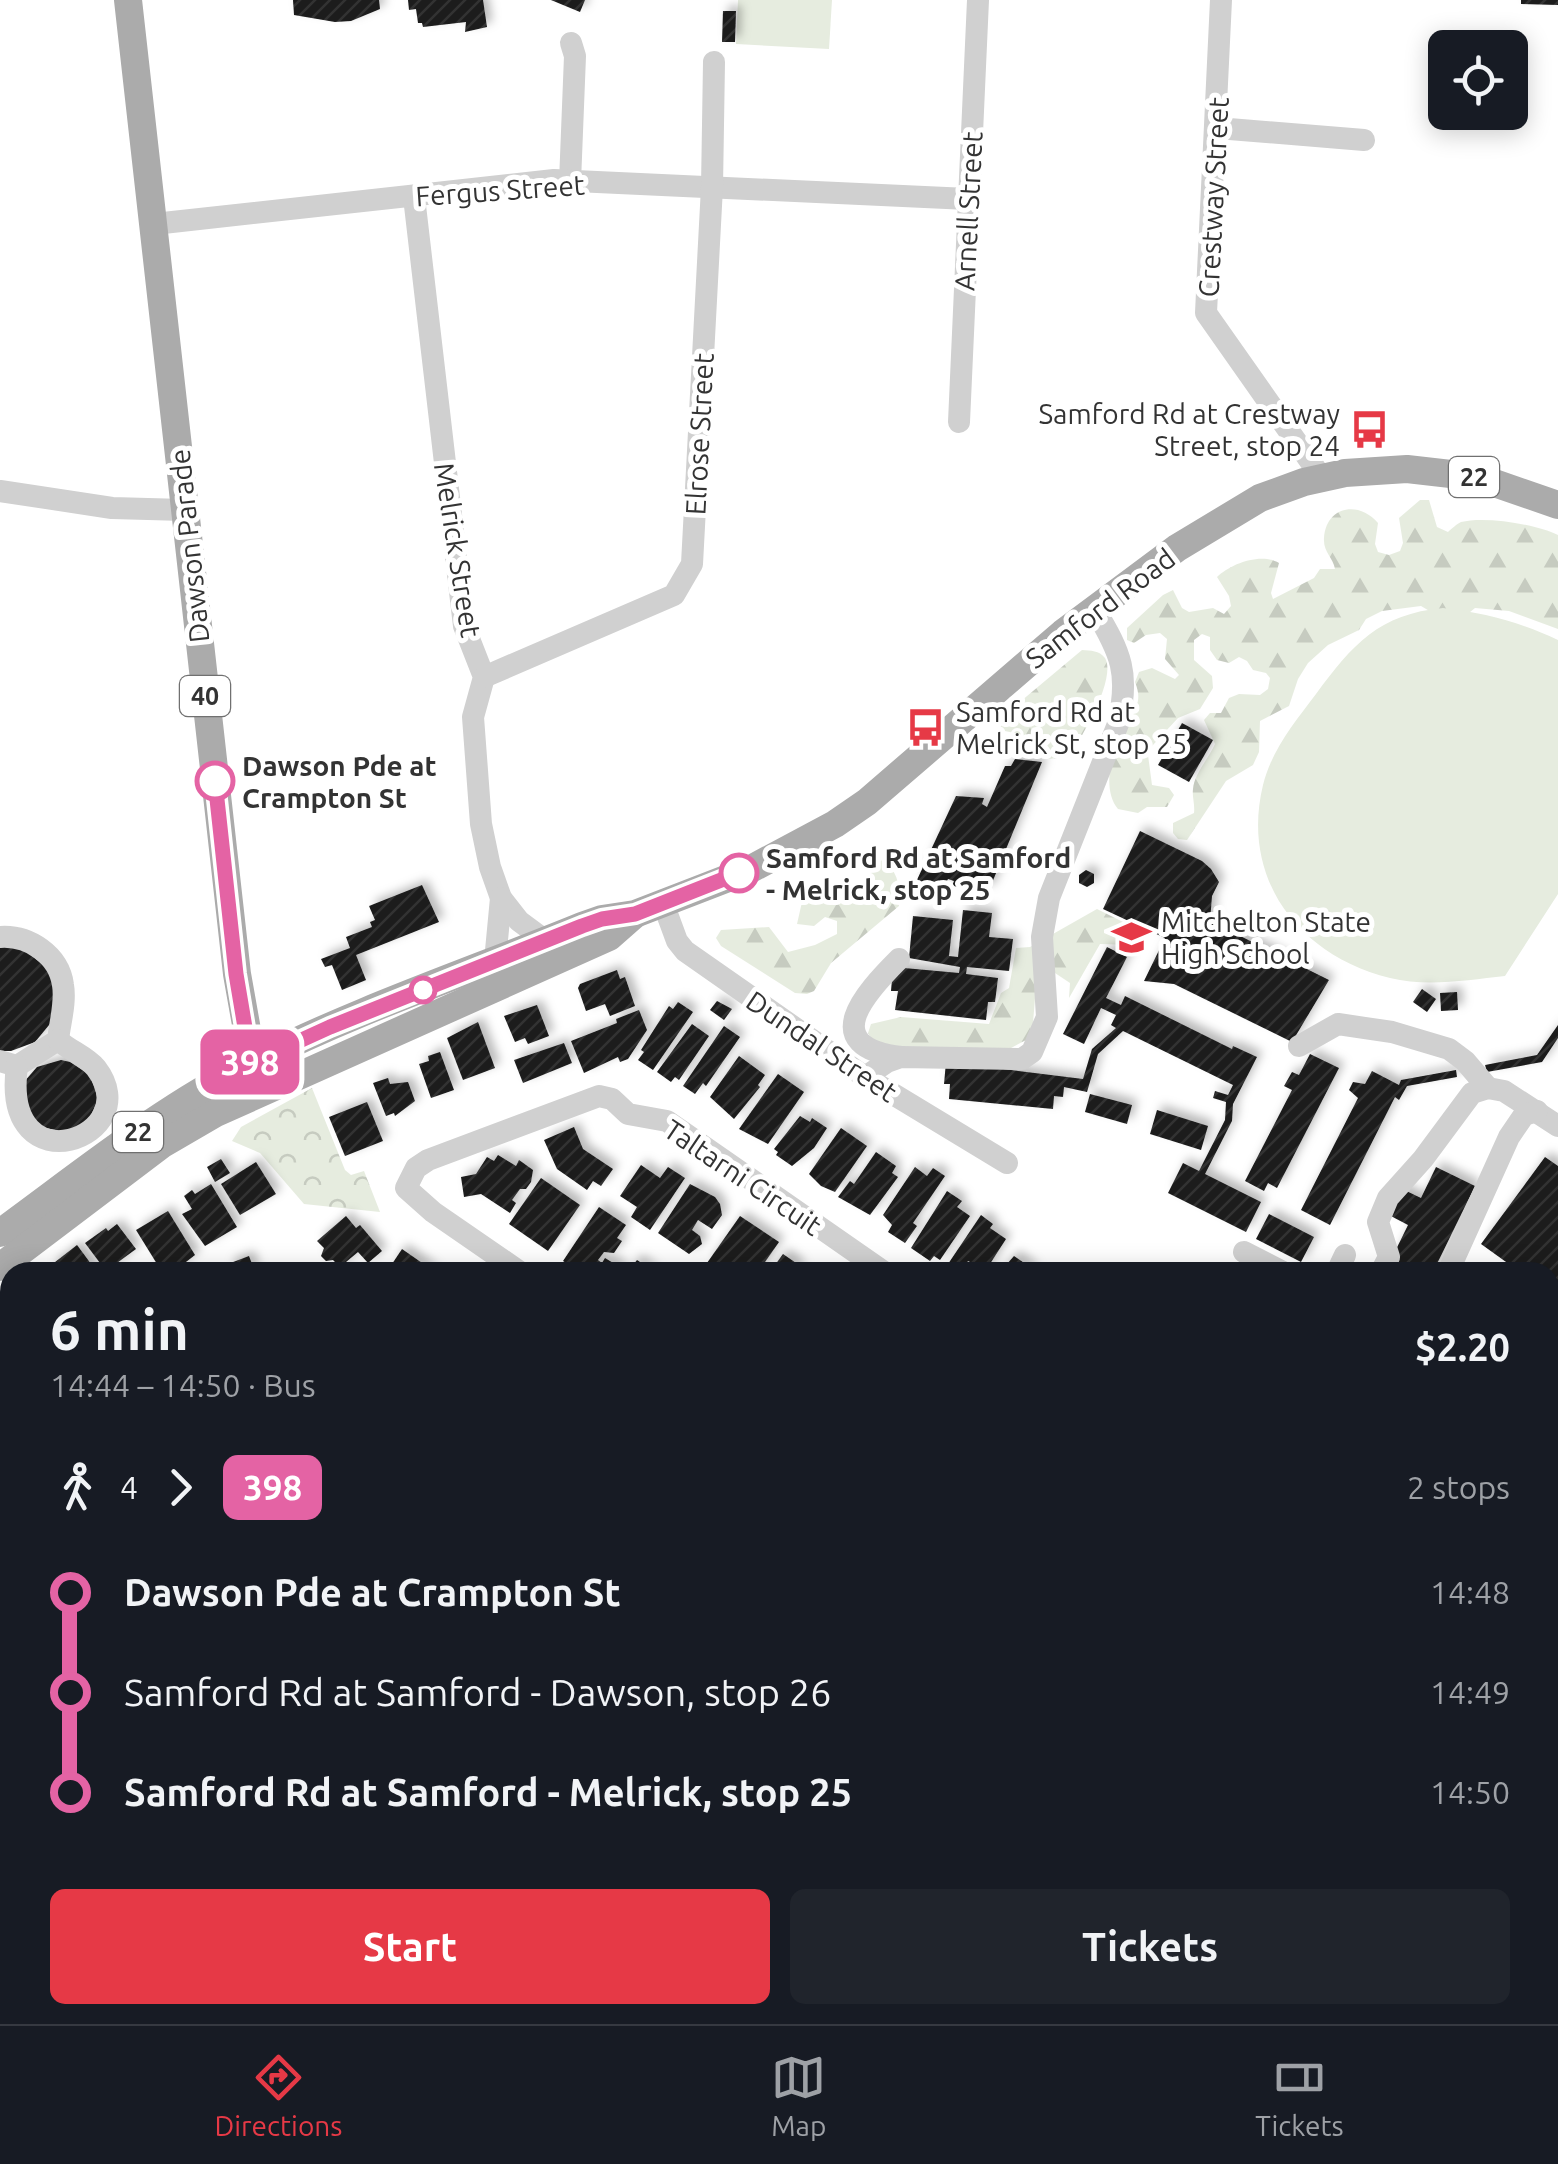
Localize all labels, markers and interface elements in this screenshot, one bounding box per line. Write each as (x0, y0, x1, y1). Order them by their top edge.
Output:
map controls (1428, 30, 1528, 130)
button: locate (1428, 30, 1528, 130)
street label: Crestway Street (1192, 96, 1234, 298)
street label: Arnell Street (948, 131, 988, 291)
street label: Fergus Street (414, 169, 586, 211)
street label: Elrose Street (679, 352, 719, 516)
place label: Samford Rd at Crestway Street, stop 24 (1038, 398, 1340, 461)
bus stop icon: Samford Rd at Crestway Street, stop 24 (1349, 408, 1391, 450)
street label: Dawson Parade (163, 448, 215, 644)
road number: 22 (1449, 457, 1499, 497)
street label: Melrick Street (429, 461, 487, 639)
street label: Samford Road (1020, 542, 1180, 674)
road number: 40 (180, 676, 230, 716)
place label: Samford Rd at Melrick St, stop 25 (956, 696, 1187, 759)
bus stop icon: Samford Rd at Melrick St, stop 25 (905, 706, 947, 748)
place label: Dawson Pde at Crampton St (242, 750, 437, 813)
marker: Dawson Pde at Crampton St (196, 762, 234, 800)
place label: Samford Rd at Samford - Melrick, stop 25 (766, 842, 1071, 905)
marker: Samford Rd at Samford - Melrick, stop 25 (720, 854, 758, 892)
place label: Mitchelton State High School (1161, 906, 1371, 969)
school or university icon: Mitchelton State High School (1110, 916, 1152, 958)
unlabelled marker (410, 977, 436, 1003)
street label: Dundal Street (741, 984, 903, 1108)
line badge: 398 (192, 1030, 308, 1094)
text: 398 (220, 1042, 280, 1082)
road number: 22 (113, 1112, 163, 1152)
street label: Taltarni Circuit (659, 1113, 827, 1241)
text: 6 min (50, 1299, 189, 1360)
text: $2.20 (1415, 1326, 1510, 1368)
text: 14:44 – 14:50 · Bus (50, 1367, 316, 1403)
icon: walk (50, 1460, 105, 1515)
icon: forward (153, 1460, 208, 1515)
text: 398 (243, 1467, 302, 1507)
text: 4 (120, 1469, 138, 1505)
text: 2 stops (1407, 1469, 1510, 1505)
text: Dawson Pde at Crampton St (124, 1571, 621, 1613)
text: 14:48 (1430, 1574, 1510, 1610)
text: Samford Rd at Samford - Dawson, stop 26 (124, 1671, 832, 1713)
text: 14:49 (1430, 1674, 1510, 1710)
text: Samford Rd at Samford - Melrick, stop 25 (124, 1771, 852, 1813)
text: 14:50 (1430, 1774, 1510, 1810)
button: Start (50, 1889, 770, 2004)
button: Tickets (790, 1889, 1510, 2004)
tab: Directions (214, 2050, 342, 2141)
tab: Map (771, 2050, 826, 2141)
tab: Tickets (1255, 2050, 1344, 2141)

